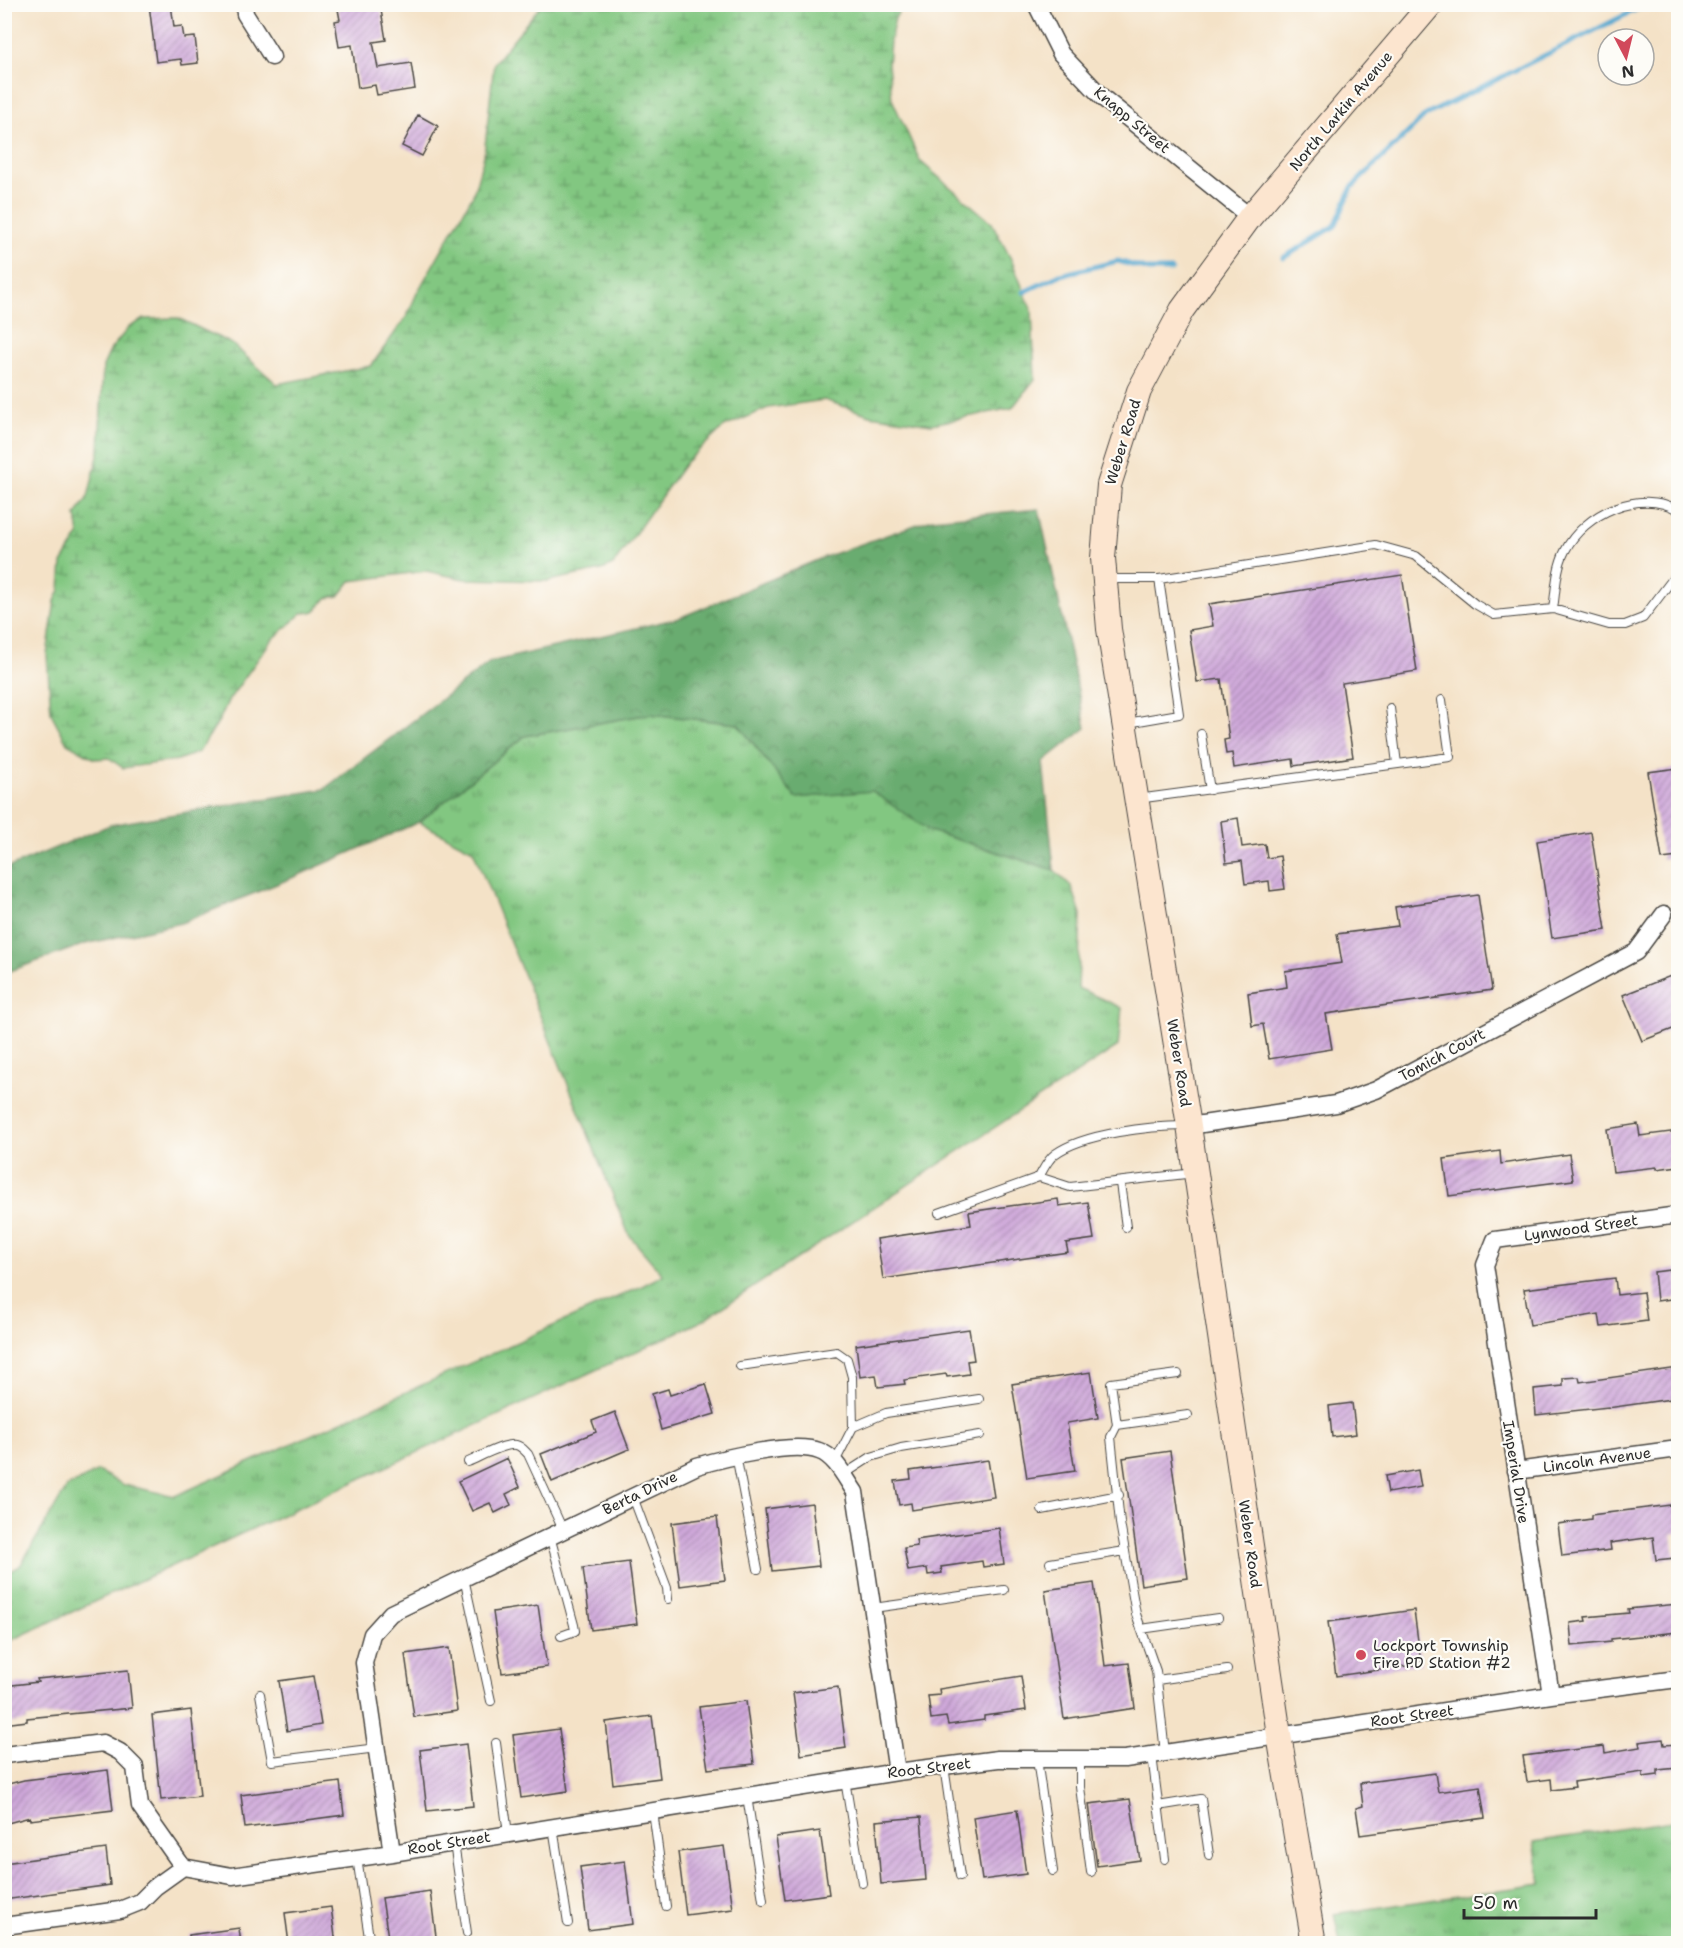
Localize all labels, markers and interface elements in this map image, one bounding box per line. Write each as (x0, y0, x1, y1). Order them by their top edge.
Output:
north arrow (1596, 27, 1656, 87)
street label: North Larkin Avenue (1285, 47, 1397, 175)
text: N (1620, 60, 1635, 83)
street label: Knapp Street (1090, 82, 1174, 158)
street label: Weber Road (1100, 396, 1146, 488)
street label: Weber Road (1162, 1017, 1196, 1109)
street label: Tomich Court (1395, 1024, 1489, 1086)
street label: Lynwood Street (1523, 1210, 1639, 1246)
street label: Imperial Drive (1498, 1419, 1534, 1525)
street label: Lincoln Avenue (1542, 1443, 1652, 1477)
street label: Berta Drive (599, 1466, 681, 1520)
street label: Weber Road (1234, 1499, 1266, 1590)
place label: Lockport Township Fire PD Station #2 (1373, 1636, 1511, 1673)
marker: Lockport Township Fire PD Station #2 (1354, 1648, 1368, 1662)
street label: Root Street (1369, 1700, 1455, 1732)
street label: Root Street (886, 1753, 972, 1783)
street label: Root Street (406, 1827, 492, 1859)
scale bar (1464, 1882, 1596, 1920)
text: 50 m (1473, 1891, 1518, 1915)

